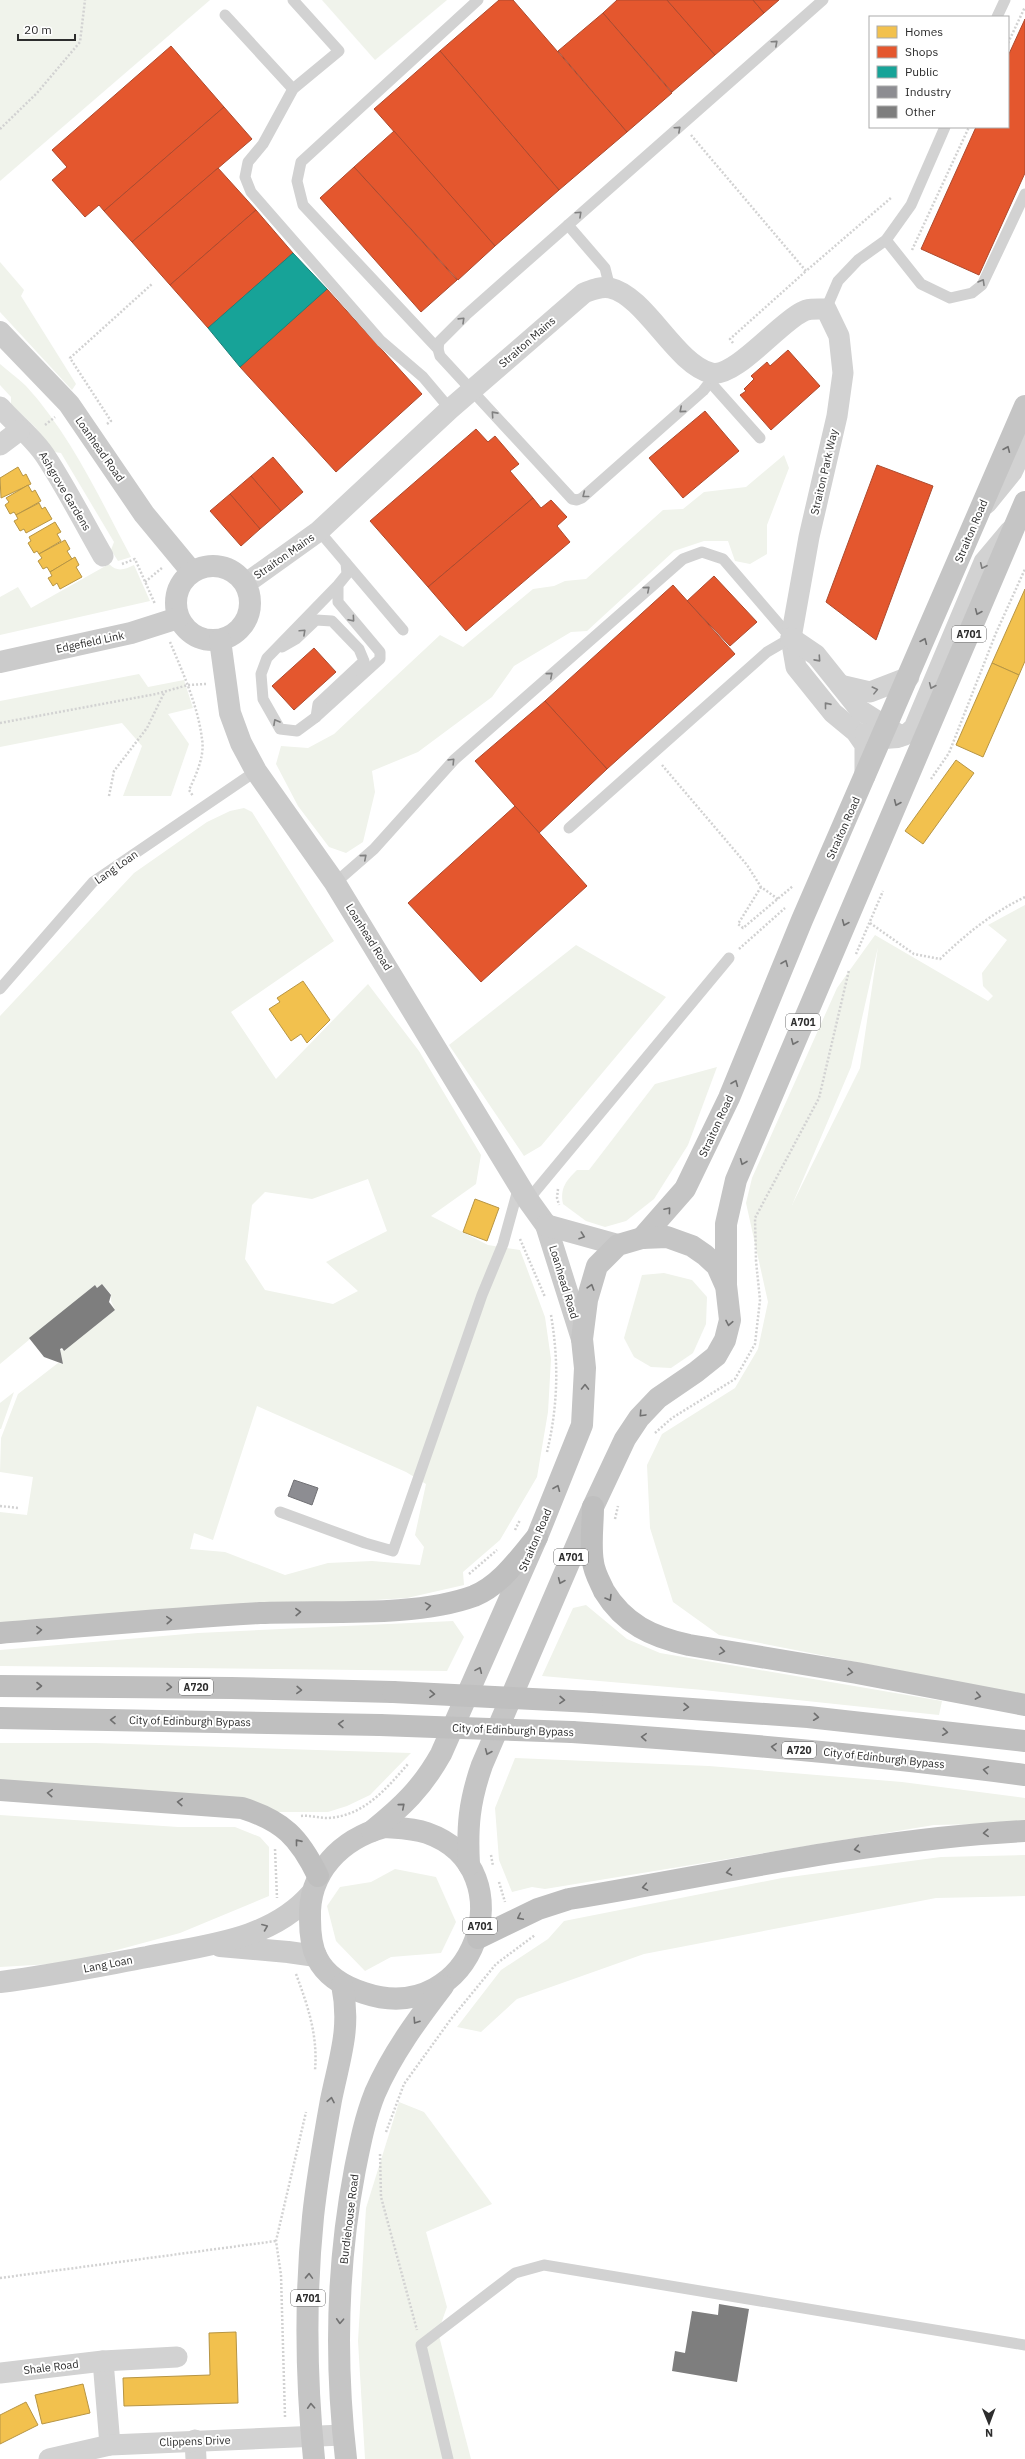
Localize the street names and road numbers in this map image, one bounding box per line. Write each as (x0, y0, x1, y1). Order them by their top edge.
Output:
street label: Straiton Mains (496, 313, 558, 371)
street label: Loanhead Road (72, 414, 128, 484)
street label: Straiton Park Way (807, 427, 841, 516)
street label: Ashgrove Gardens (36, 449, 94, 533)
street label: Straiton Road (951, 497, 991, 565)
street label: Straiton Mains (251, 530, 317, 582)
road number: A701 (952, 626, 986, 642)
street label: Edgefield Link (55, 628, 125, 656)
street label: Straiton Road (823, 795, 863, 861)
street label: Lang Loan (92, 847, 140, 887)
street label: Loanhead Road (343, 901, 395, 973)
road number: A701 (786, 1014, 820, 1030)
street label: Straiton Road (696, 1093, 736, 1159)
street label: Loanhead Road (546, 1244, 582, 1320)
street label: Straiton Road (515, 1506, 555, 1574)
road number: A701 (554, 1549, 588, 1565)
road number: A720 (179, 1679, 213, 1695)
street label: City of Edinburgh Bypass (129, 1713, 251, 1729)
street label: City of Edinburgh Bypass (452, 1721, 574, 1739)
road number: A720 (782, 1742, 816, 1758)
street label: City of Edinburgh Bypass (823, 1745, 945, 1771)
road number: A701 (463, 1918, 497, 1934)
street label: Lang Loan (82, 1952, 134, 1976)
street label: Burdiehouse Road (337, 2173, 361, 2265)
road number: A701 (291, 2290, 325, 2306)
street label: Shale Road (23, 2357, 79, 2377)
street label: Clippens Drive (159, 2433, 231, 2449)

